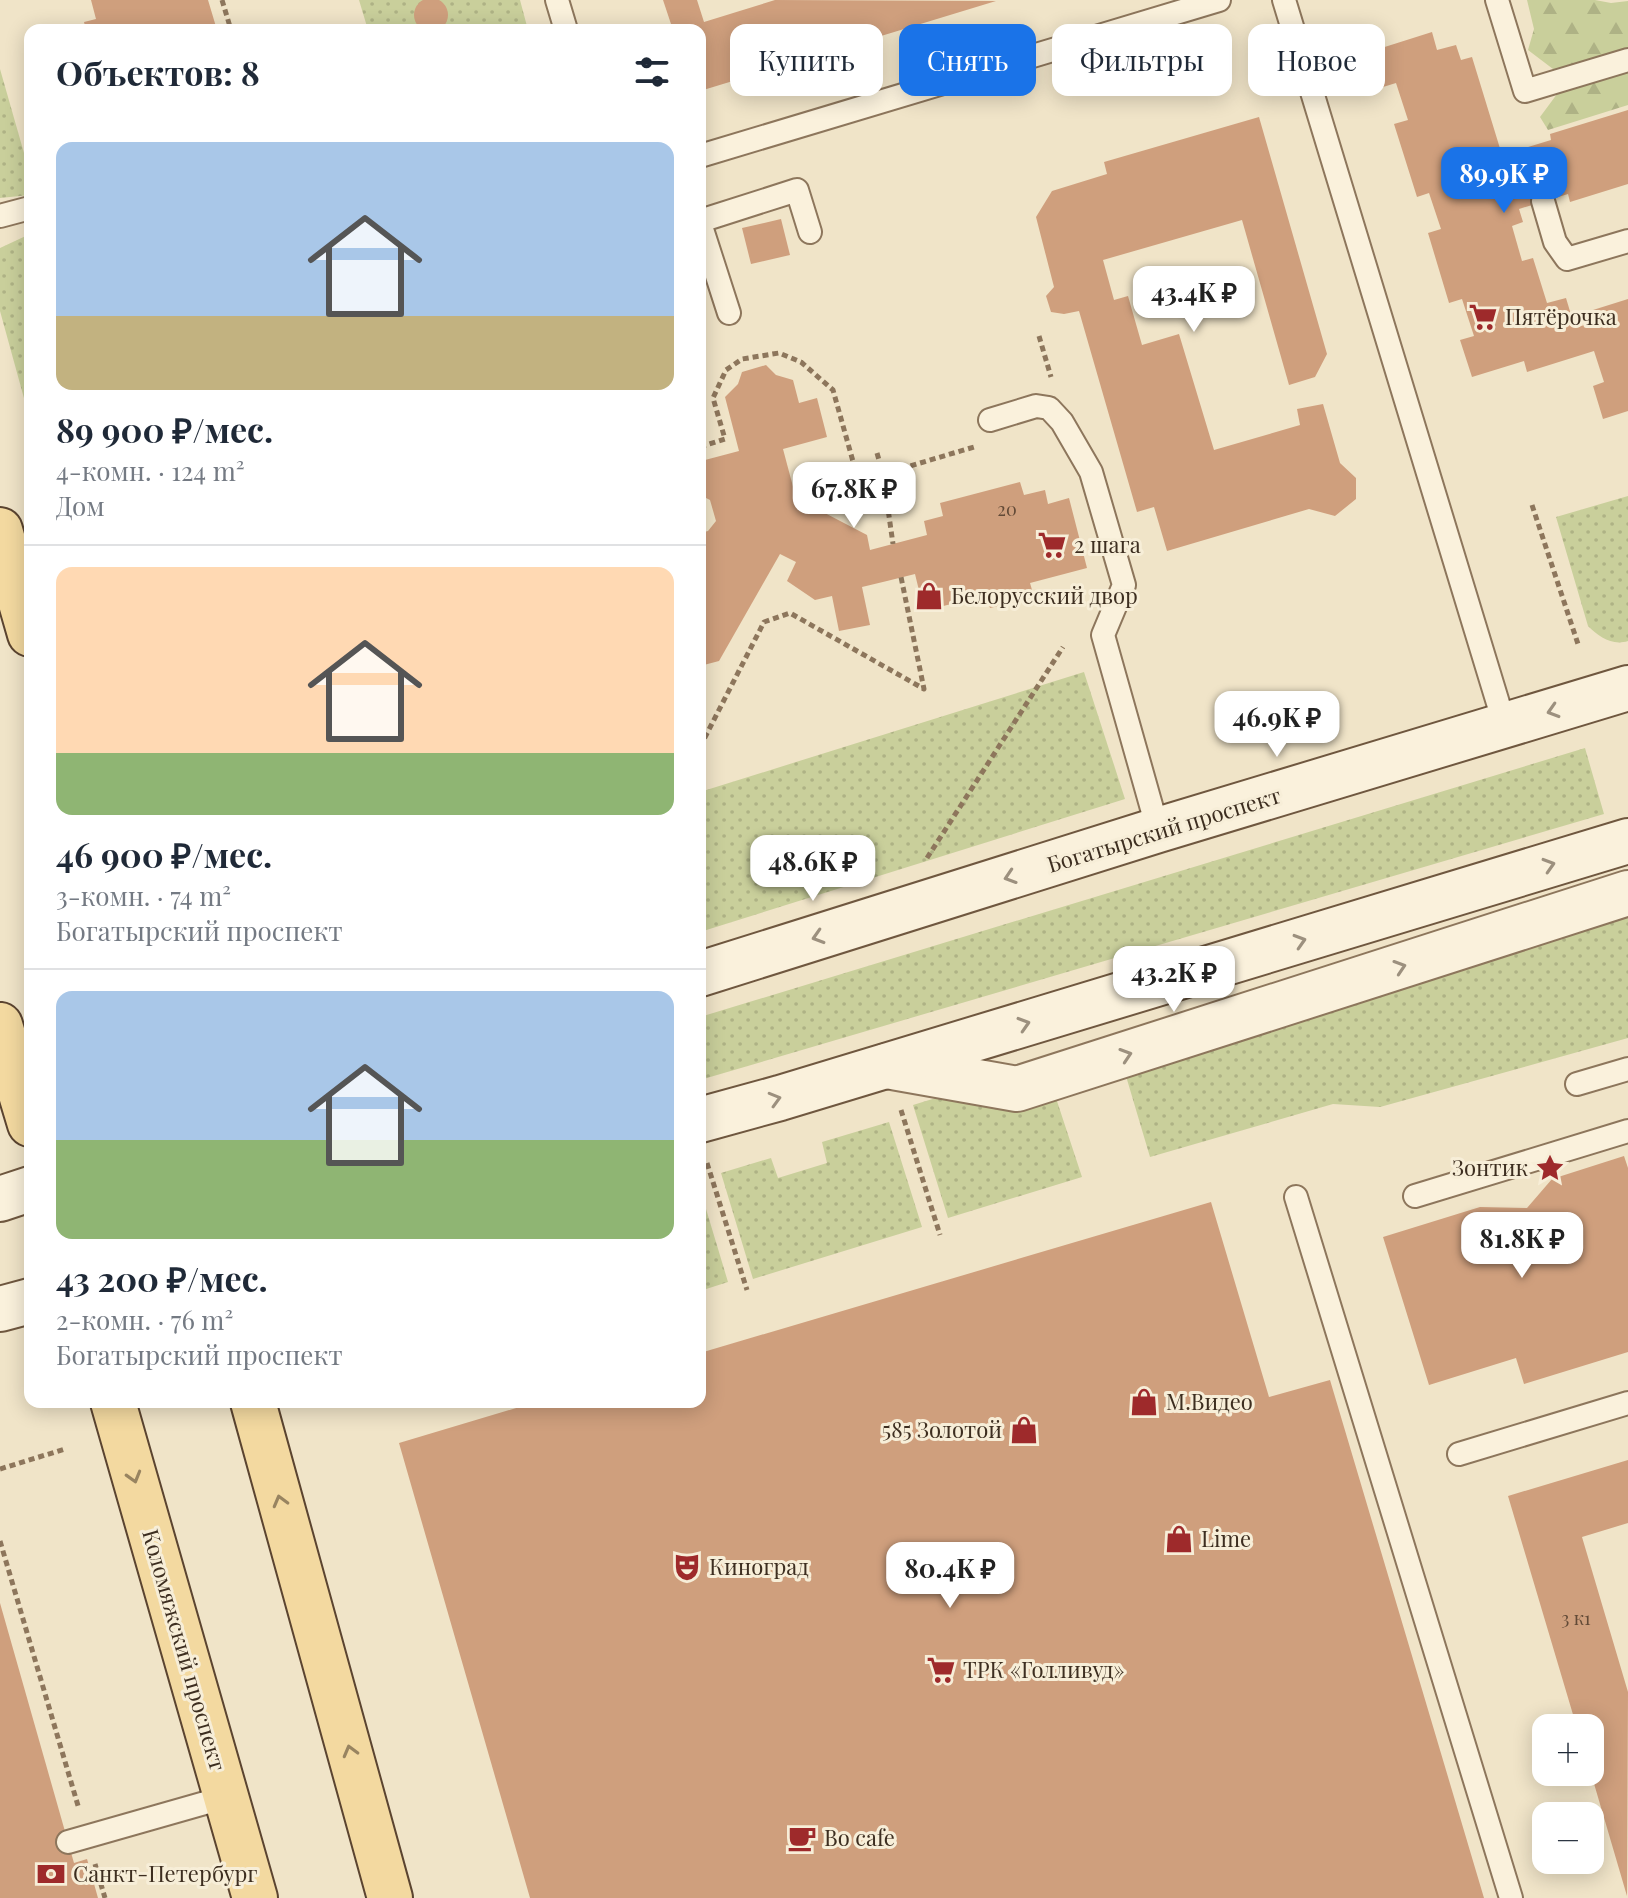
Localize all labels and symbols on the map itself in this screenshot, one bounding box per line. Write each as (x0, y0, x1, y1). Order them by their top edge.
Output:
pin: 89.9K ₽ (1430, 147, 1578, 215)
pin: 43.4K ₽ (1120, 266, 1268, 334)
place label: Пятёрочка (1505, 301, 1617, 331)
supermarket icon: Пятёрочка (1468, 302, 1498, 332)
pin: 67.8K ₽ (780, 462, 928, 530)
house number: 20 (997, 497, 1017, 521)
place label: 2 шага (1074, 529, 1141, 559)
supermarket icon: 2 шага (1037, 530, 1067, 560)
place label: Белорусский двор (951, 580, 1138, 610)
shop icon: Белорусский двор (914, 581, 944, 611)
pin: 46.9K ₽ (1203, 691, 1351, 759)
one-way arrow (1547, 702, 1561, 718)
street label: Богатырский проспект (1043, 779, 1284, 879)
pin: 48.6K ₽ (739, 835, 887, 903)
one-way arrow (1541, 858, 1555, 874)
one-way arrow (1004, 868, 1018, 884)
one-way arrow (812, 928, 825, 944)
one-way arrow (1292, 934, 1306, 950)
pin: 43.2K ₽ (1100, 946, 1248, 1014)
one-way arrow (1392, 960, 1406, 976)
one-way arrow (1017, 1017, 1031, 1033)
one-way arrow (1118, 1048, 1132, 1064)
one-way arrow (768, 1092, 782, 1109)
place label: Зонтик (1452, 1152, 1528, 1182)
place icon: Зонтик (1535, 1153, 1565, 1183)
pin: 81.8K ₽ (1448, 1212, 1596, 1280)
place label: М.Видео (1166, 1386, 1253, 1416)
shop icon: М.Видео (1129, 1387, 1159, 1417)
place label: 585 Золотой (882, 1414, 1002, 1444)
shop icon: 585 Золотой (1009, 1415, 1039, 1445)
one-way arrow (125, 1470, 142, 1483)
one-way arrow (273, 1494, 290, 1508)
place label: Lime (1201, 1523, 1251, 1553)
shop icon: Lime (1164, 1524, 1194, 1554)
street label: Коломяжский проспект (136, 1526, 234, 1774)
pin: 80.4K ₽ (876, 1542, 1024, 1610)
place label: Киноград (709, 1551, 809, 1581)
theatre icon: Киноград (672, 1552, 702, 1582)
house number: 3 к1 (1561, 1606, 1591, 1630)
place label: ТРК «Голливуд» (963, 1654, 1125, 1684)
supermarket icon: ТРК «Голливуд» (926, 1655, 956, 1685)
one-way arrow (343, 1745, 359, 1759)
place label: Bo cafe (824, 1822, 895, 1852)
cafe icon: Bo cafe (787, 1823, 817, 1853)
place label: Санкт-Петербург (73, 1858, 258, 1888)
bank icon: Санкт-Петербург (36, 1859, 66, 1889)

